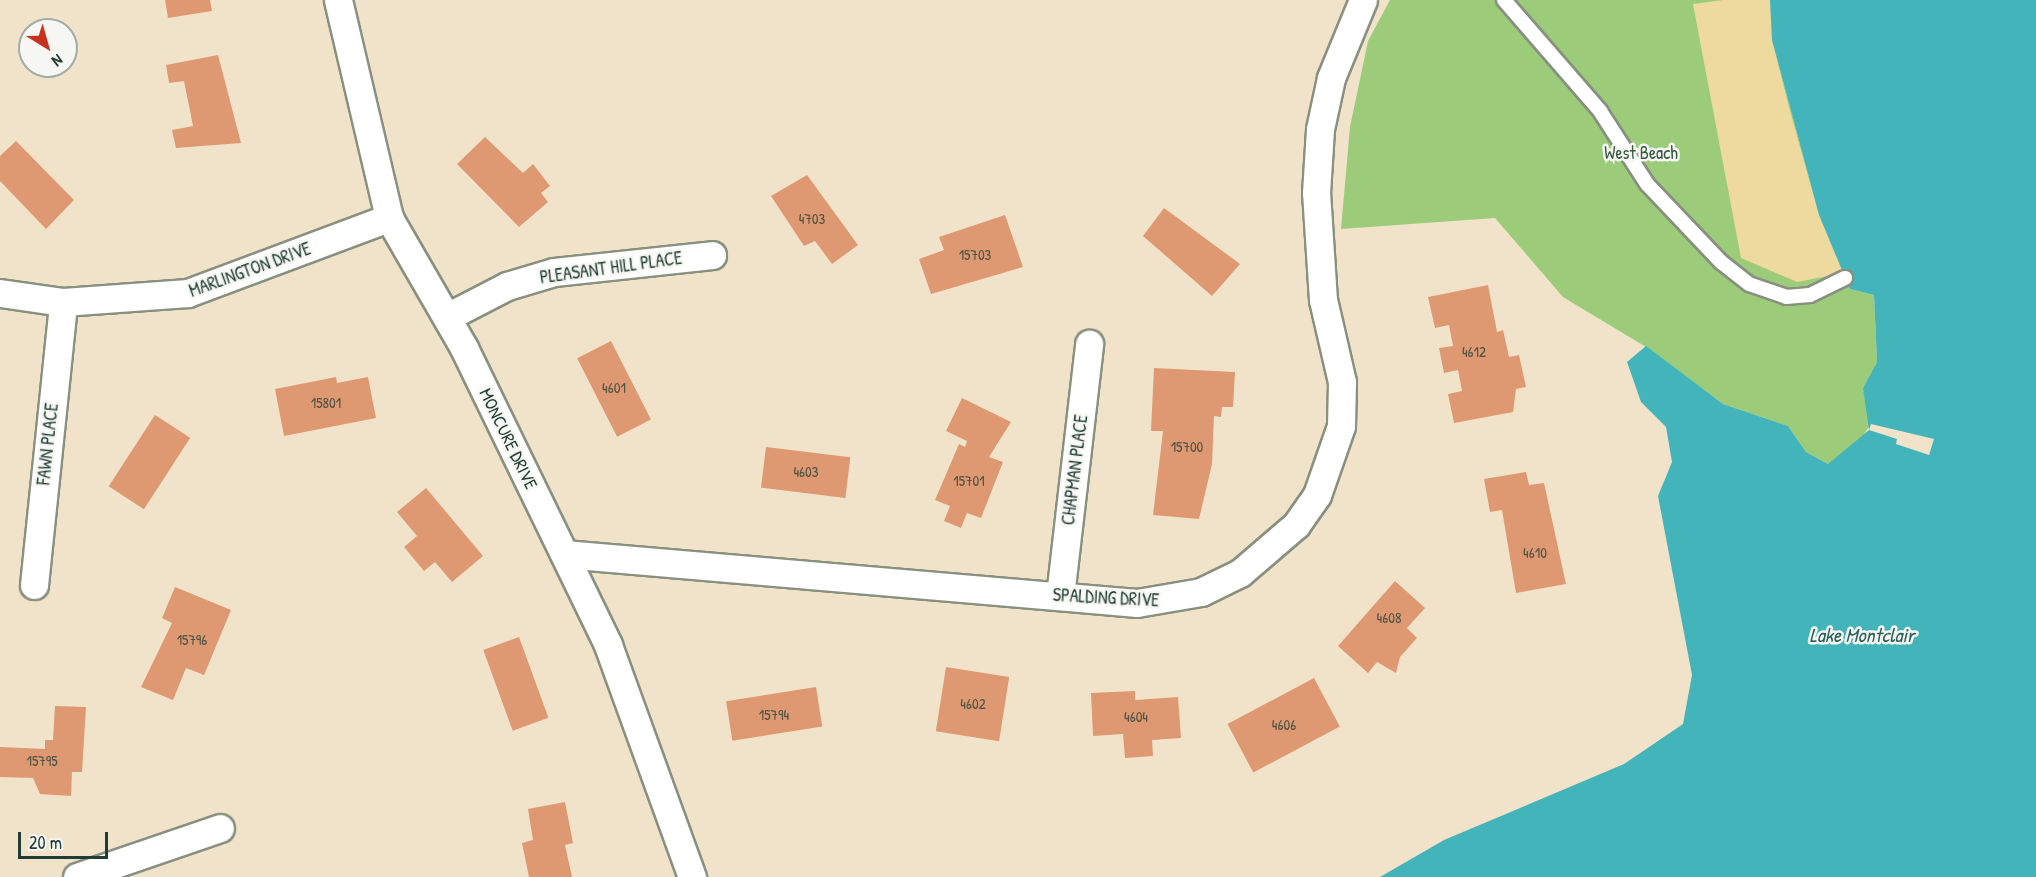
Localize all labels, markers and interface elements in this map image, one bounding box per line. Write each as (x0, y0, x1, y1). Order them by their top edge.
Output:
north arrow (18, 18, 78, 78)
text: N (48, 49, 68, 72)
park label: West Beach (1604, 142, 1678, 164)
house number: 4703 (799, 210, 825, 228)
street label: MARLINGTON DRIVE (186, 238, 314, 302)
house number: 15703 (959, 246, 991, 264)
street label: PLEASANT HILL PLACE (538, 247, 684, 289)
house number: 4612 (1462, 343, 1486, 361)
house number: 4601 (602, 379, 626, 397)
street label: MONCURE DRIVE (474, 385, 542, 493)
house number: 15801 (311, 394, 341, 412)
street label: FAWN PLACE (33, 402, 63, 486)
street label: CHAPMAN PLACE (1058, 414, 1092, 526)
house number: 15700 (1171, 438, 1203, 456)
house number: 4603 (793, 463, 819, 481)
house number: 15701 (953, 472, 985, 490)
house number: 4610 (1523, 544, 1547, 562)
street label: SPALDING DRIVE (1052, 584, 1160, 612)
house number: 4608 (1377, 609, 1401, 627)
water label: Lake Montclair (1809, 622, 1915, 646)
house number: 15796 (177, 631, 207, 649)
house number: 4602 (960, 695, 986, 713)
house number: 15794 (759, 706, 789, 724)
house number: 4604 (1124, 708, 1148, 726)
house number: 4606 (1272, 716, 1296, 734)
house number: 15795 (26, 752, 58, 770)
scale bar (21, 820, 111, 858)
text: 20 m (29, 830, 62, 855)

